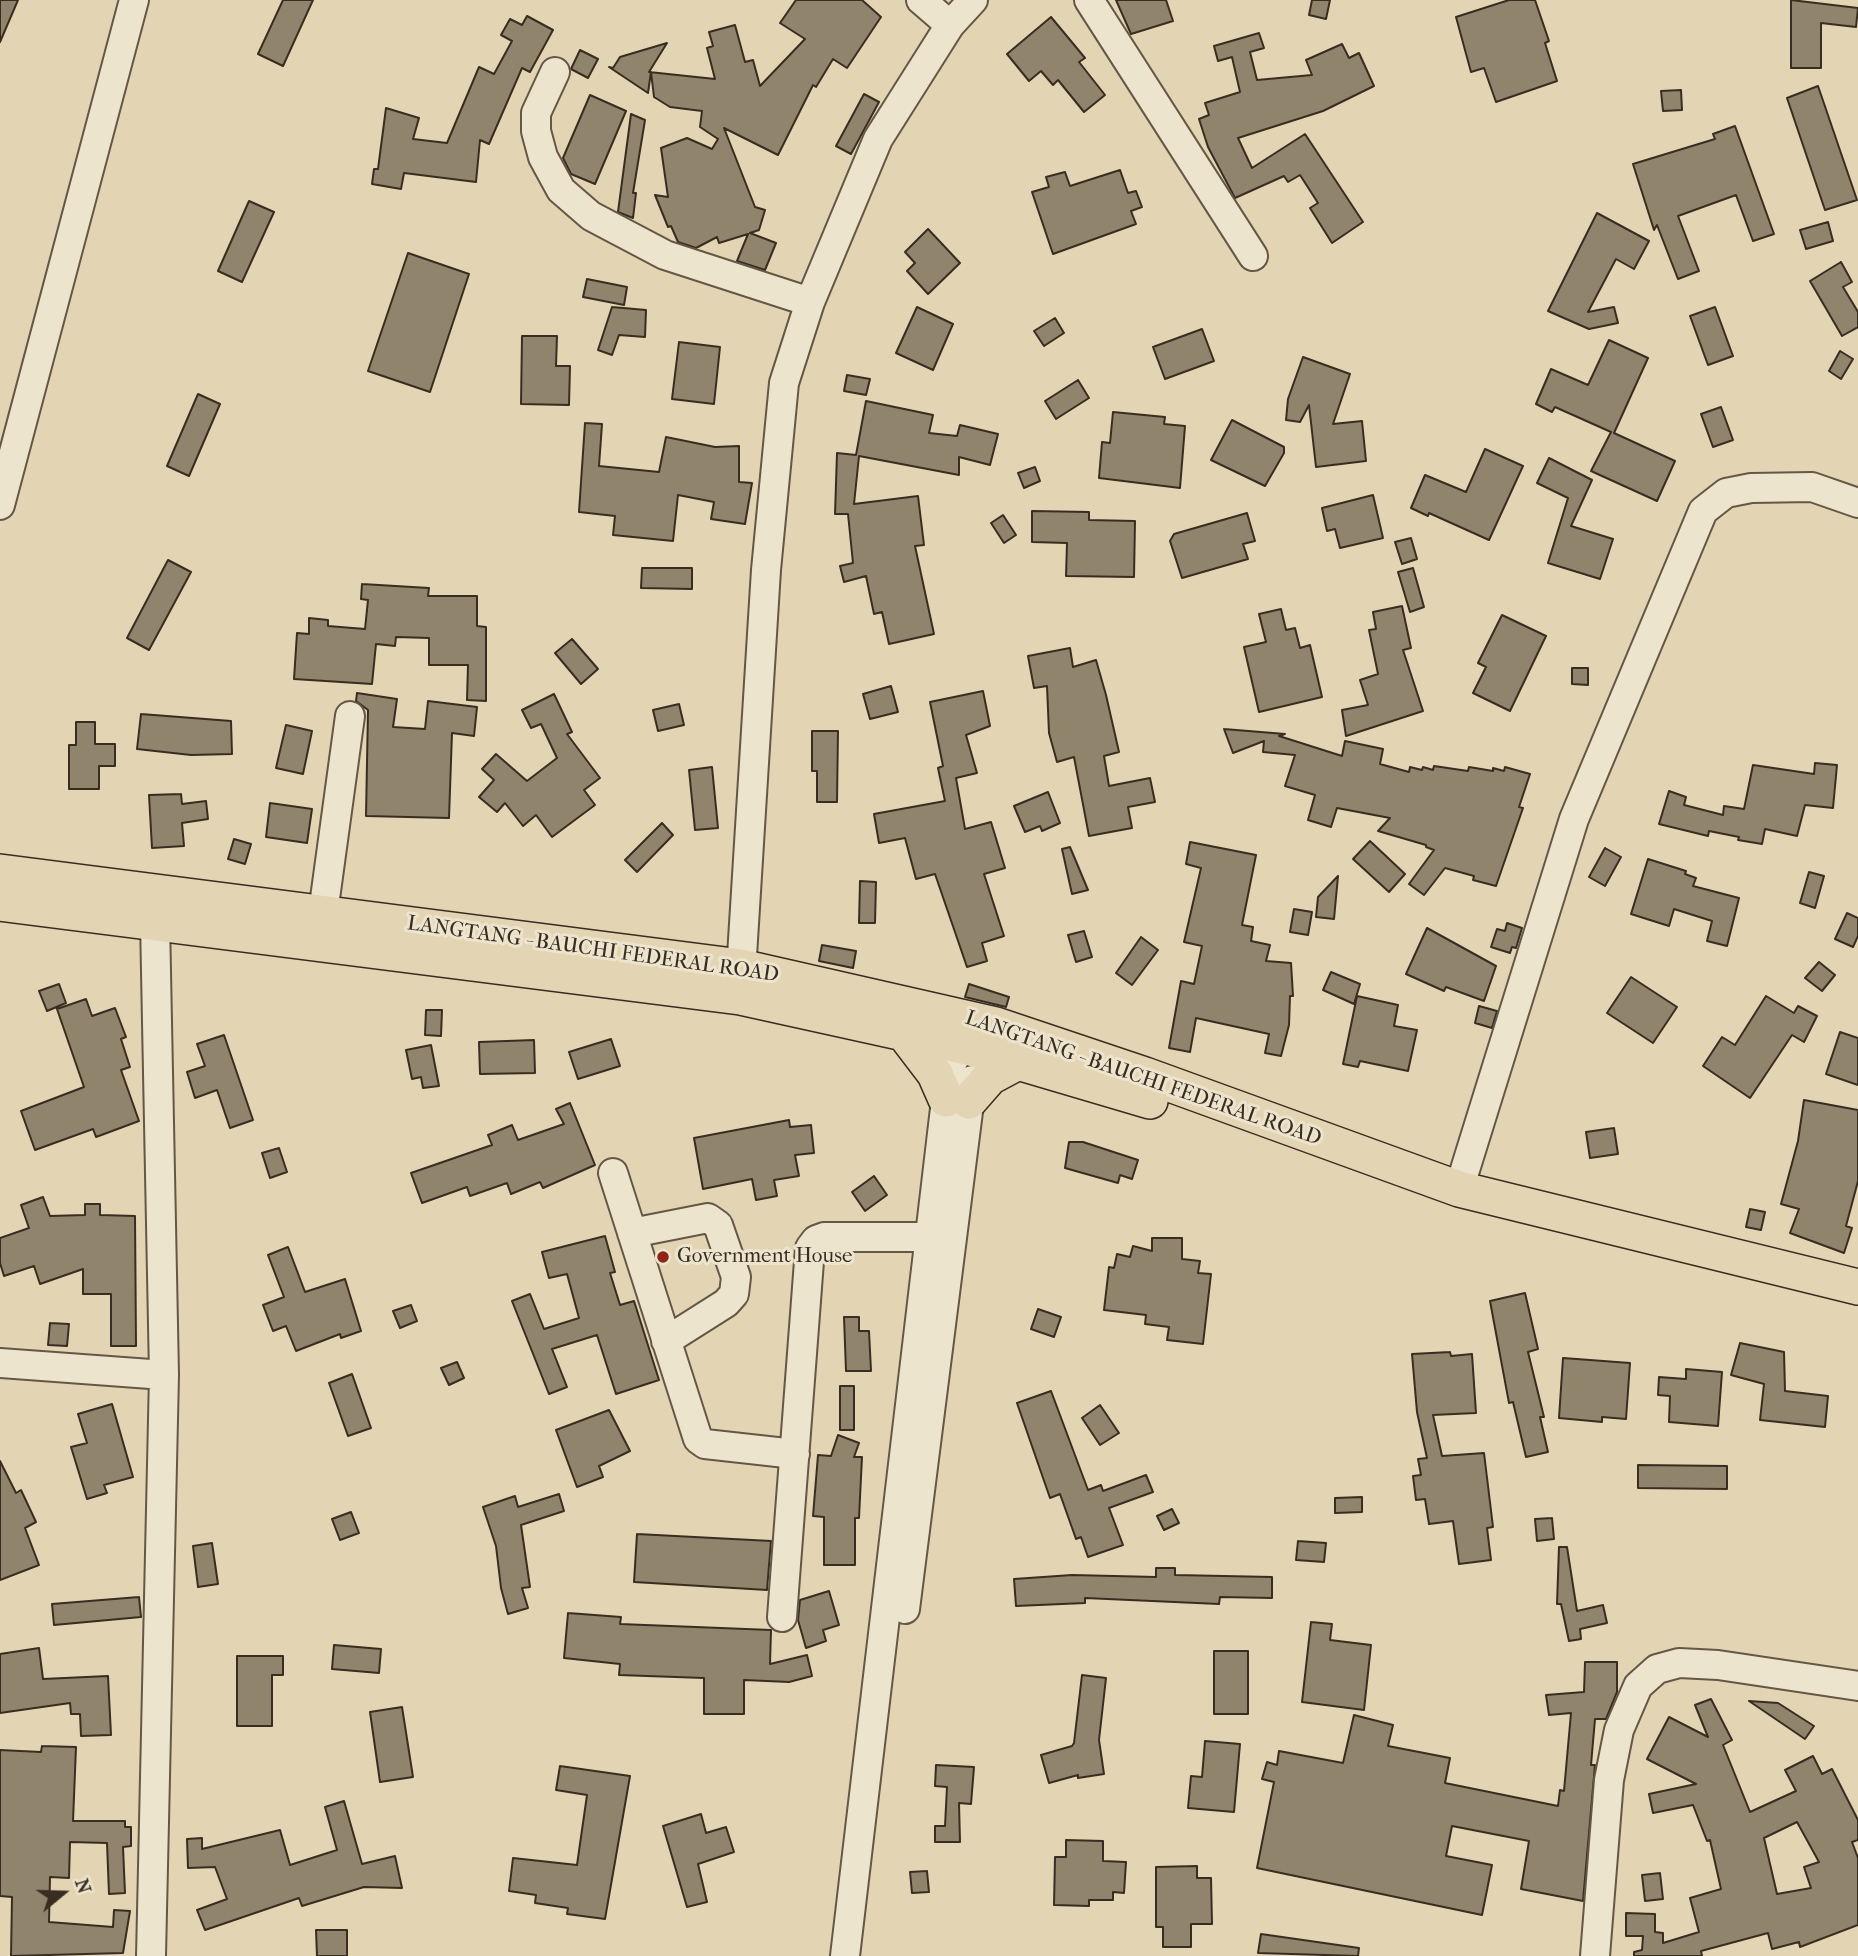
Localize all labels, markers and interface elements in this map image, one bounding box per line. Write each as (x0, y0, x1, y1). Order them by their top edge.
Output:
street label: LANGTANG - BAUCHI FEDERAL ROAD (406, 911, 780, 989)
street label: LANGTANG - BAUCHI FEDERAL ROAD (962, 1006, 1324, 1152)
place label: Government House (677, 1244, 852, 1270)
marker: Government House (655, 1249, 671, 1265)
north arrow (28, 1858, 98, 1928)
text: N (70, 1876, 96, 1897)

